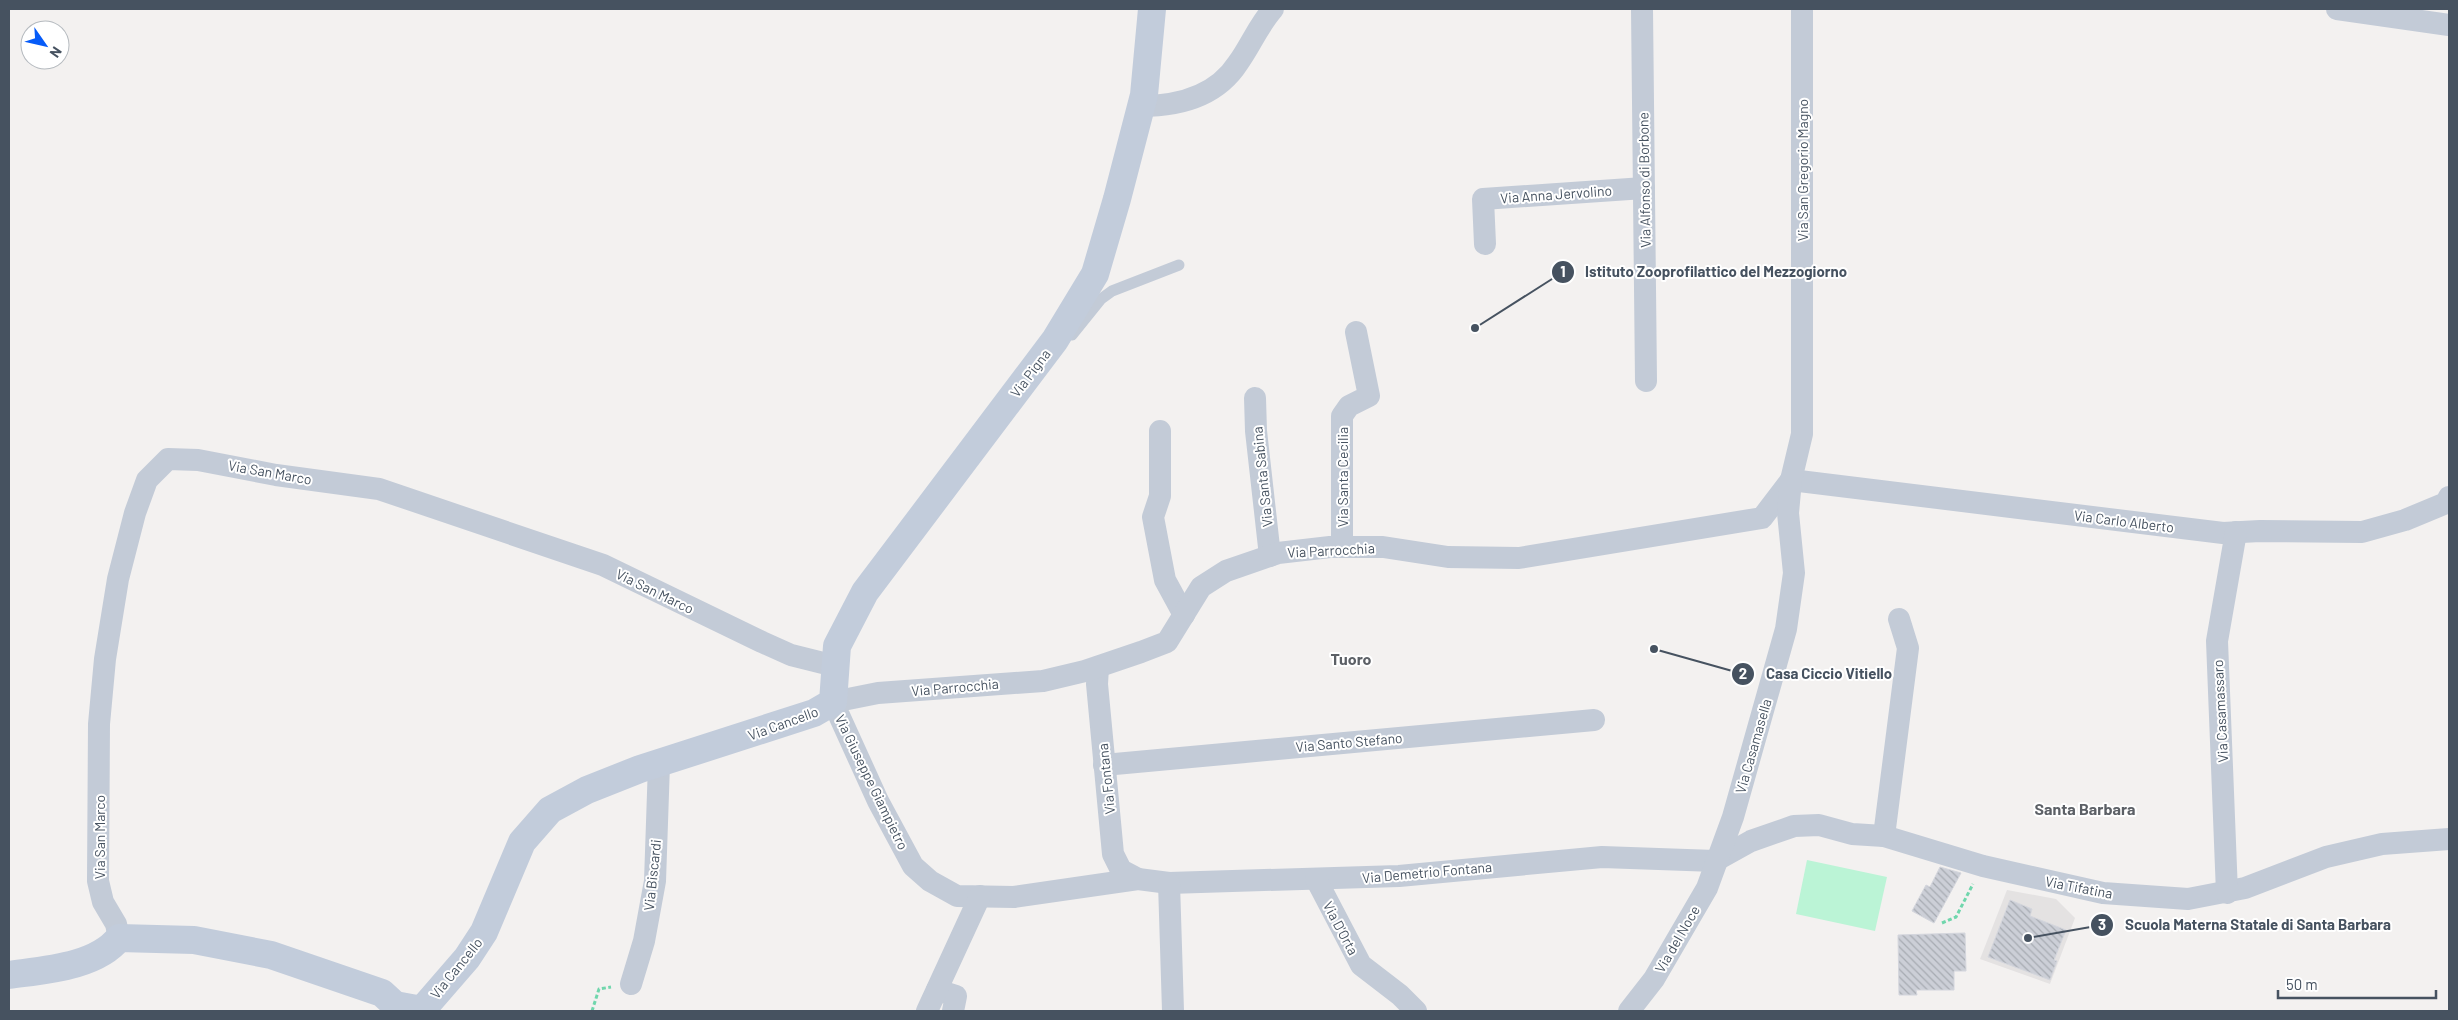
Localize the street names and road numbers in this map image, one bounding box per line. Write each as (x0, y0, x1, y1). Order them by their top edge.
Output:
street label: Via San Gregorio Magno (1794, 99, 1811, 241)
street label: Via Alfonso di Borbone (1634, 112, 1654, 248)
street label: Via Anna Jervolino (1499, 182, 1613, 206)
street label: Via Pigna (1006, 346, 1054, 400)
street label: Via Santa Sabina (1248, 426, 1276, 528)
street label: Via Santa Cecilia (1334, 427, 1351, 527)
street label: Via San Marco (227, 456, 313, 488)
street label: Via Carlo Alberto (2073, 506, 2175, 536)
street label: Via Parrocchia (1287, 539, 1375, 561)
street label: Via San Marco (613, 565, 697, 617)
street label: Via Casamassaro (2209, 659, 2231, 763)
street label: Via Parrocchia (911, 675, 999, 699)
street label: Via Casamasella (1731, 697, 1775, 795)
street label: Via Cancello (746, 702, 820, 744)
street label: Via Giuseppe Giampietro (832, 712, 912, 852)
street label: Via Santo Stefano (1295, 729, 1403, 755)
street label: Via Fontana (1094, 743, 1118, 815)
street label: Via San Marco (91, 795, 108, 879)
street label: Via Biscardi (640, 839, 664, 911)
street label: Via Demetrio Fontana (1361, 858, 1493, 886)
street label: Via Tifatina (2044, 872, 2114, 902)
street label: Via D'Orta (1320, 898, 1362, 958)
street label: Via del Noce (1651, 902, 1703, 976)
street label: Via Cancello (426, 934, 486, 1002)

